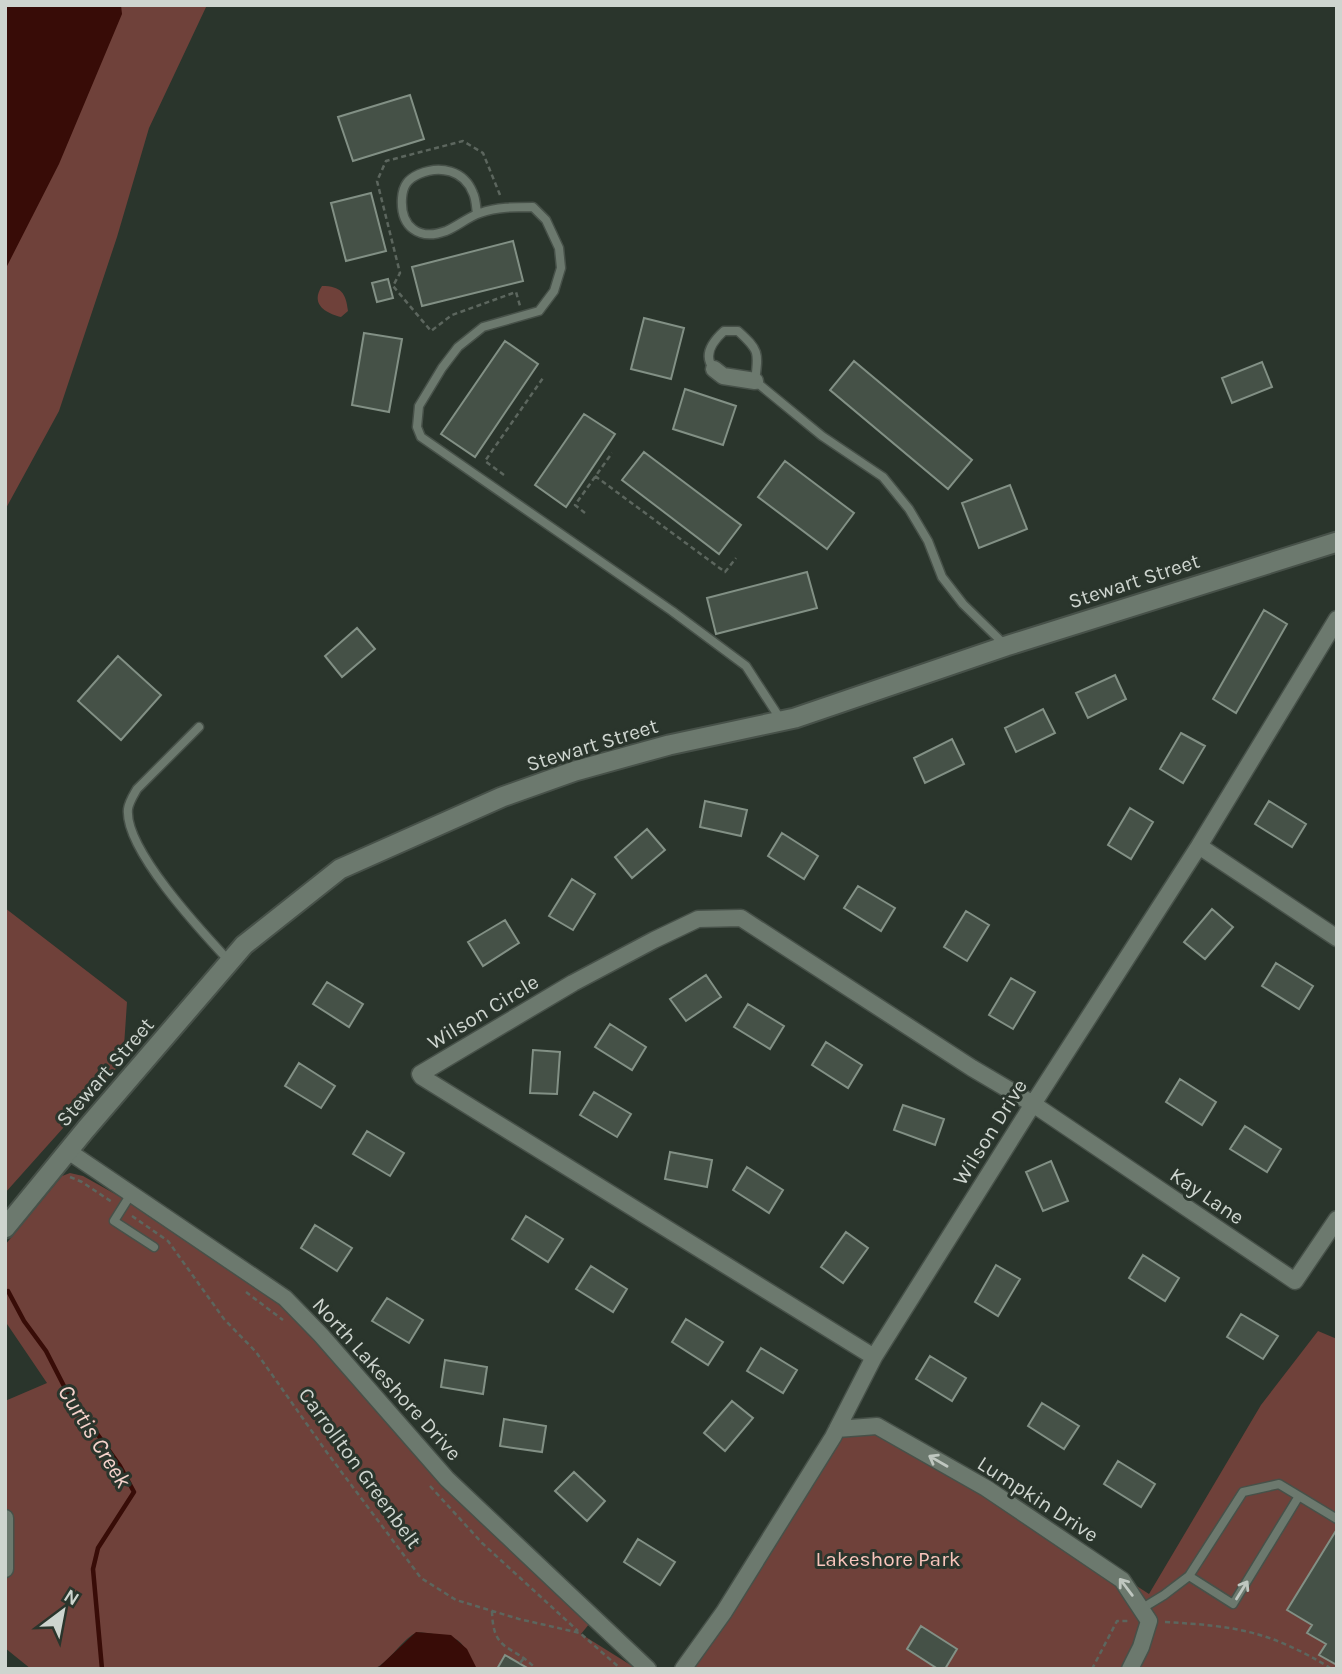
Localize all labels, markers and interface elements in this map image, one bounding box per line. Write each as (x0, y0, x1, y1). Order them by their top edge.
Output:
street label: Stewart Street (1065, 549, 1203, 613)
street label: Stewart Street (523, 714, 661, 776)
street label: Wilson Circle (423, 969, 543, 1055)
street label: Stewart Street (51, 1013, 159, 1131)
street label: Wilson Drive (948, 1075, 1032, 1189)
street label: Kay Lane (1166, 1163, 1248, 1229)
street label: North Lakeshore Drive (308, 1293, 466, 1465)
water label: Curtis Creek (52, 1380, 137, 1493)
street label: Carrollton Greenbelt (294, 1383, 426, 1553)
street label: Lumpkin Drive (973, 1451, 1103, 1547)
one-way arrow (928, 1454, 949, 1467)
park label: Lakeshore Park (815, 1547, 961, 1571)
north arrow (28, 1576, 98, 1646)
one-way arrow (1119, 1578, 1133, 1597)
one-way arrow (1235, 1580, 1249, 1600)
text: N (60, 1584, 83, 1610)

